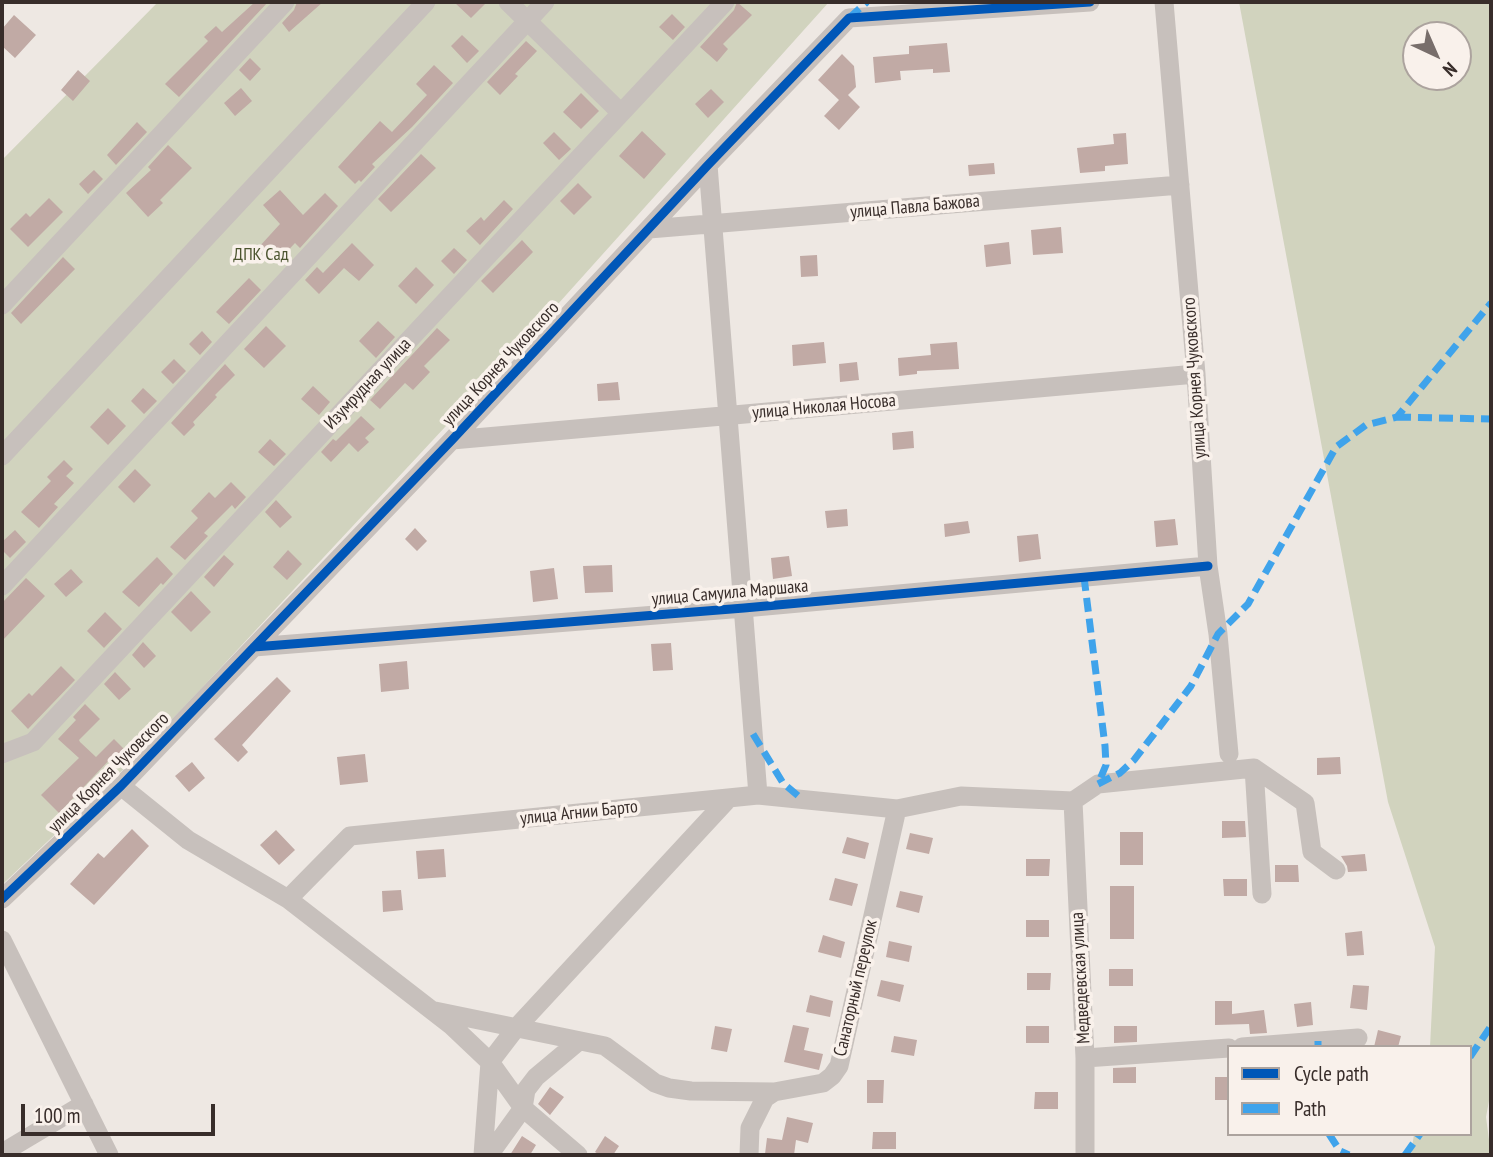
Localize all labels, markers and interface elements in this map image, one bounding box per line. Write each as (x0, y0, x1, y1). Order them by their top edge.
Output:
north arrow (1402, 21, 1472, 91)
text: N (1438, 57, 1462, 82)
street label: улица Павла Бажова (849, 191, 981, 223)
park label: ДПК Сад (233, 244, 289, 266)
street label: улица Корнея Чуковского (1179, 297, 1211, 459)
street label: улица Корнея Чуковского (438, 298, 564, 430)
street label: Изумрудная улица (320, 334, 416, 434)
street label: улица Николая Носова (751, 390, 897, 424)
street label: улица Самуила Маршака (651, 575, 809, 611)
street label: улица Корнея Чуковского (44, 708, 174, 838)
street label: улица Агнии Барто (519, 796, 639, 830)
street label: Медведевская улица (1067, 912, 1095, 1044)
street label: Санаторный переулок (830, 918, 882, 1058)
legend (1227, 1045, 1472, 1136)
text: Cycle path (1294, 1060, 1369, 1087)
scale bar (24, 1090, 219, 1134)
text: Path (1294, 1095, 1326, 1122)
text: 100 m (34, 1102, 80, 1129)

